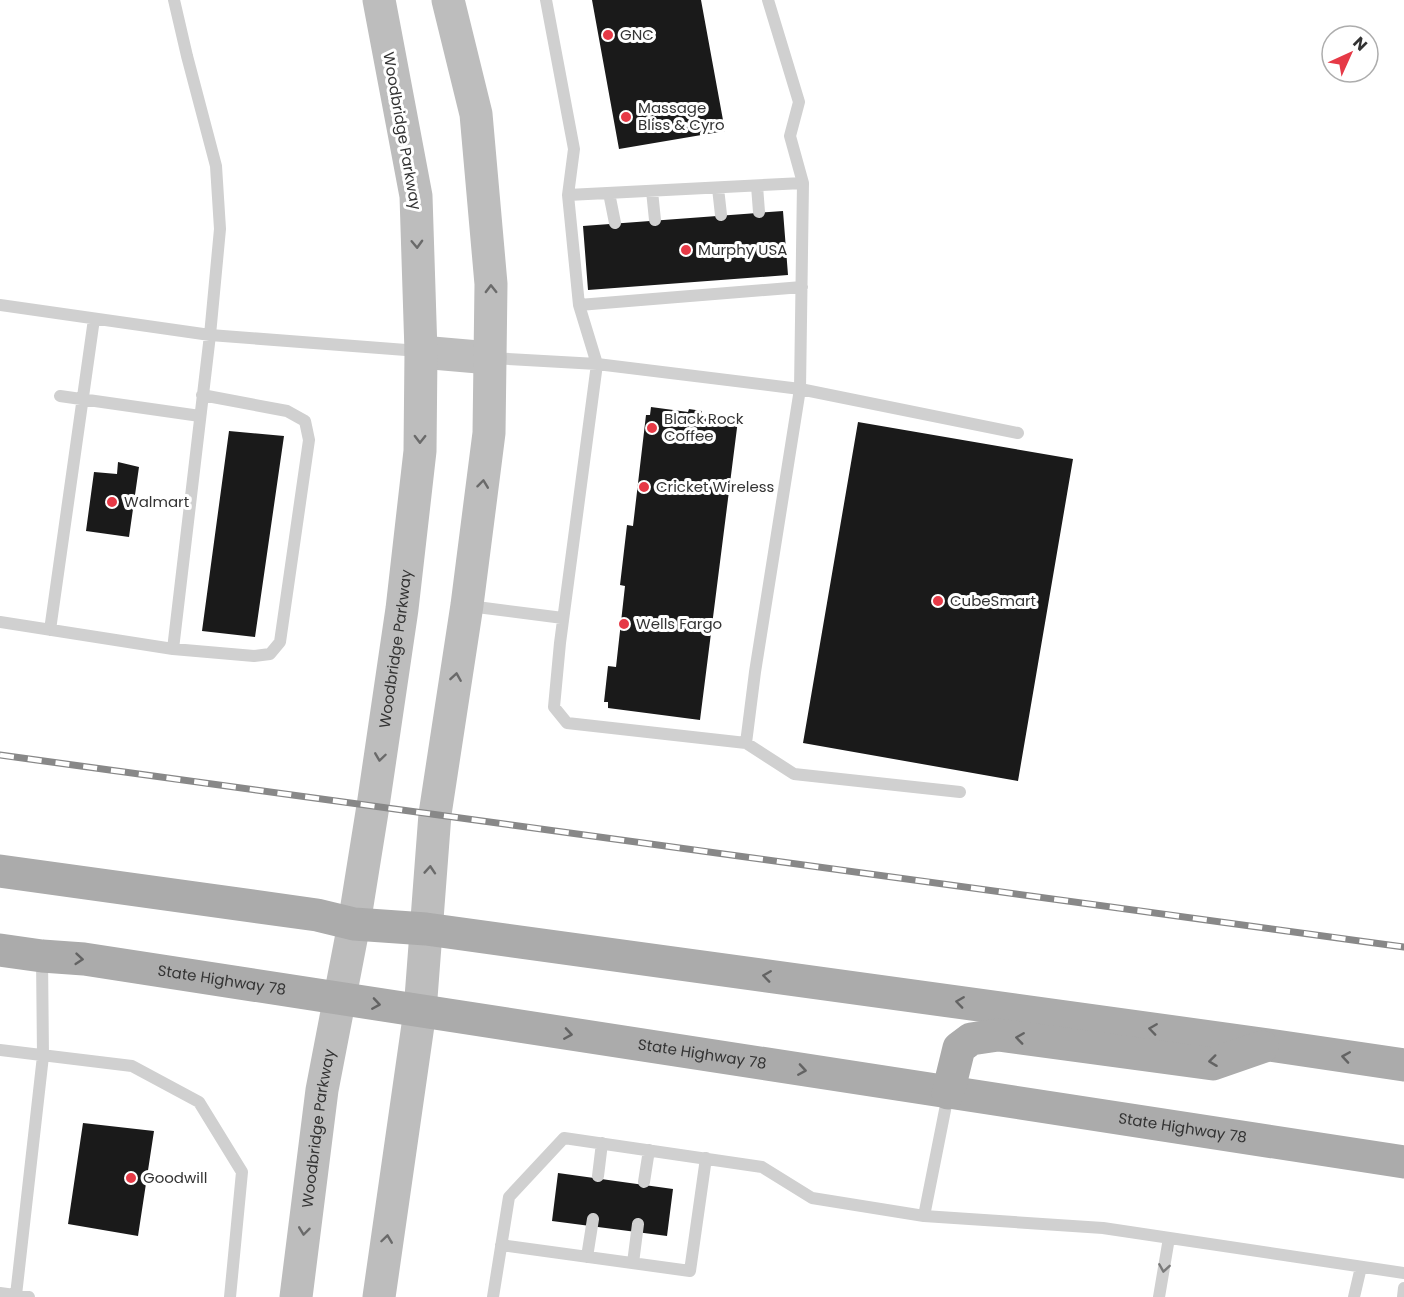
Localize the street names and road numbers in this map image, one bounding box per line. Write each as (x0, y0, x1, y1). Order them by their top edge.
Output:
street label: Woodbridge Parkway (378, 50, 427, 212)
street label: Woodbridge Parkway (374, 568, 416, 730)
street label: State Highway 78 (156, 959, 288, 1000)
street label: State Highway 78 (637, 1033, 768, 1074)
street label: Woodbridge Parkway (296, 1047, 340, 1209)
street label: State Highway 78 (1117, 1107, 1248, 1148)

